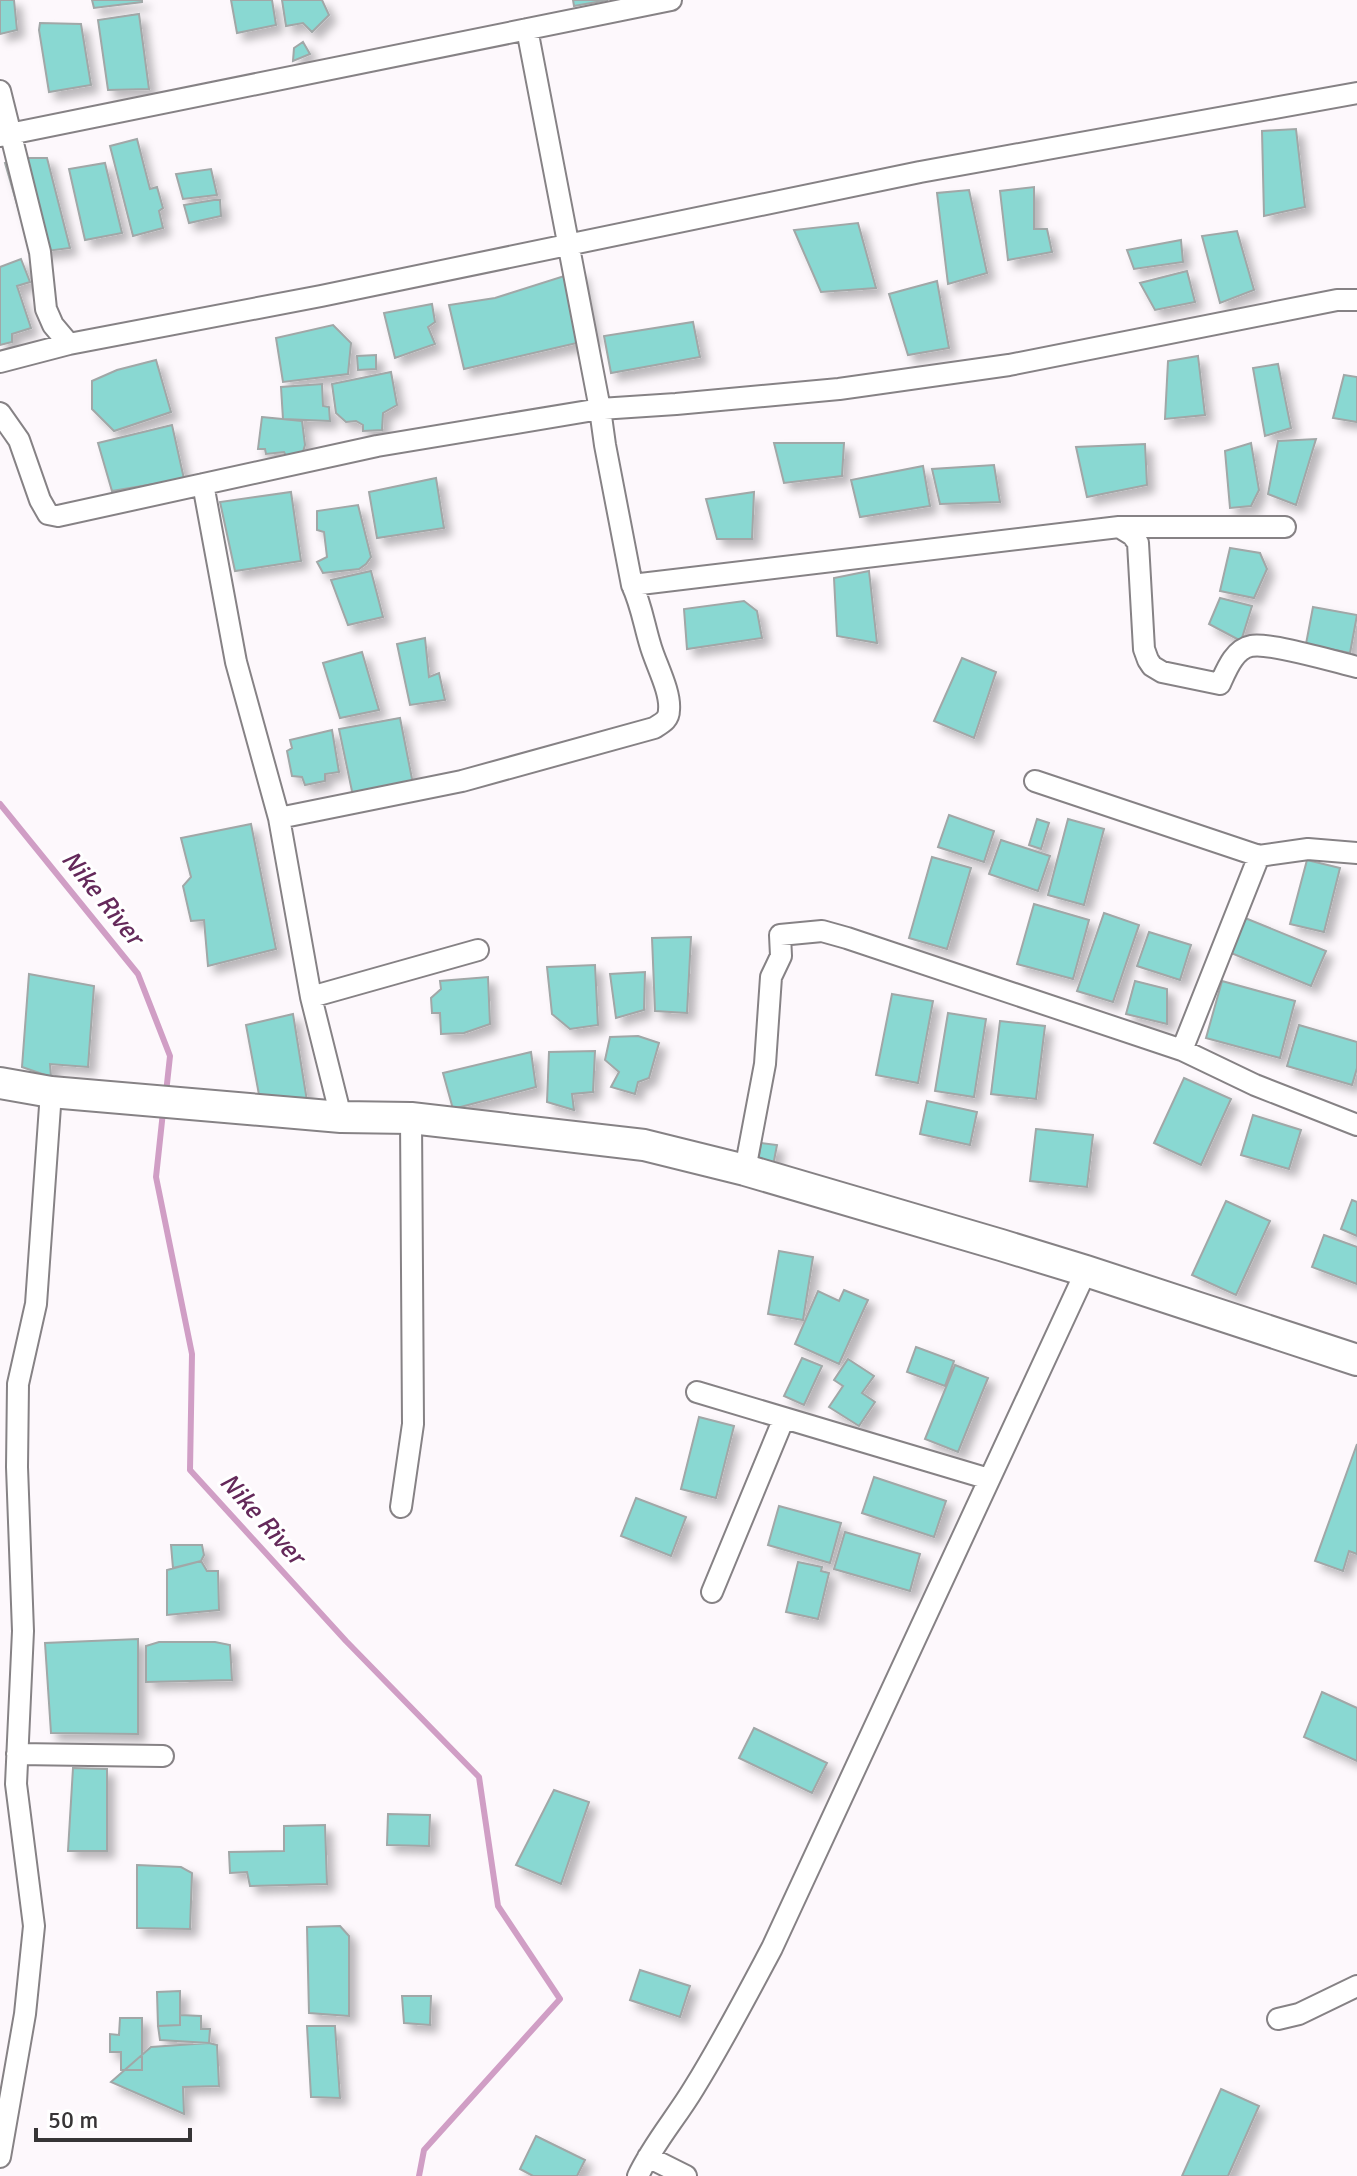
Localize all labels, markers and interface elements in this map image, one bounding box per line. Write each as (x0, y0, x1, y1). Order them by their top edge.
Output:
water label: Nike River (54, 844, 152, 954)
water label: Nike River (212, 1467, 314, 1574)
scale bar (36, 2092, 190, 2142)
text: 50 m (48, 2105, 98, 2135)

